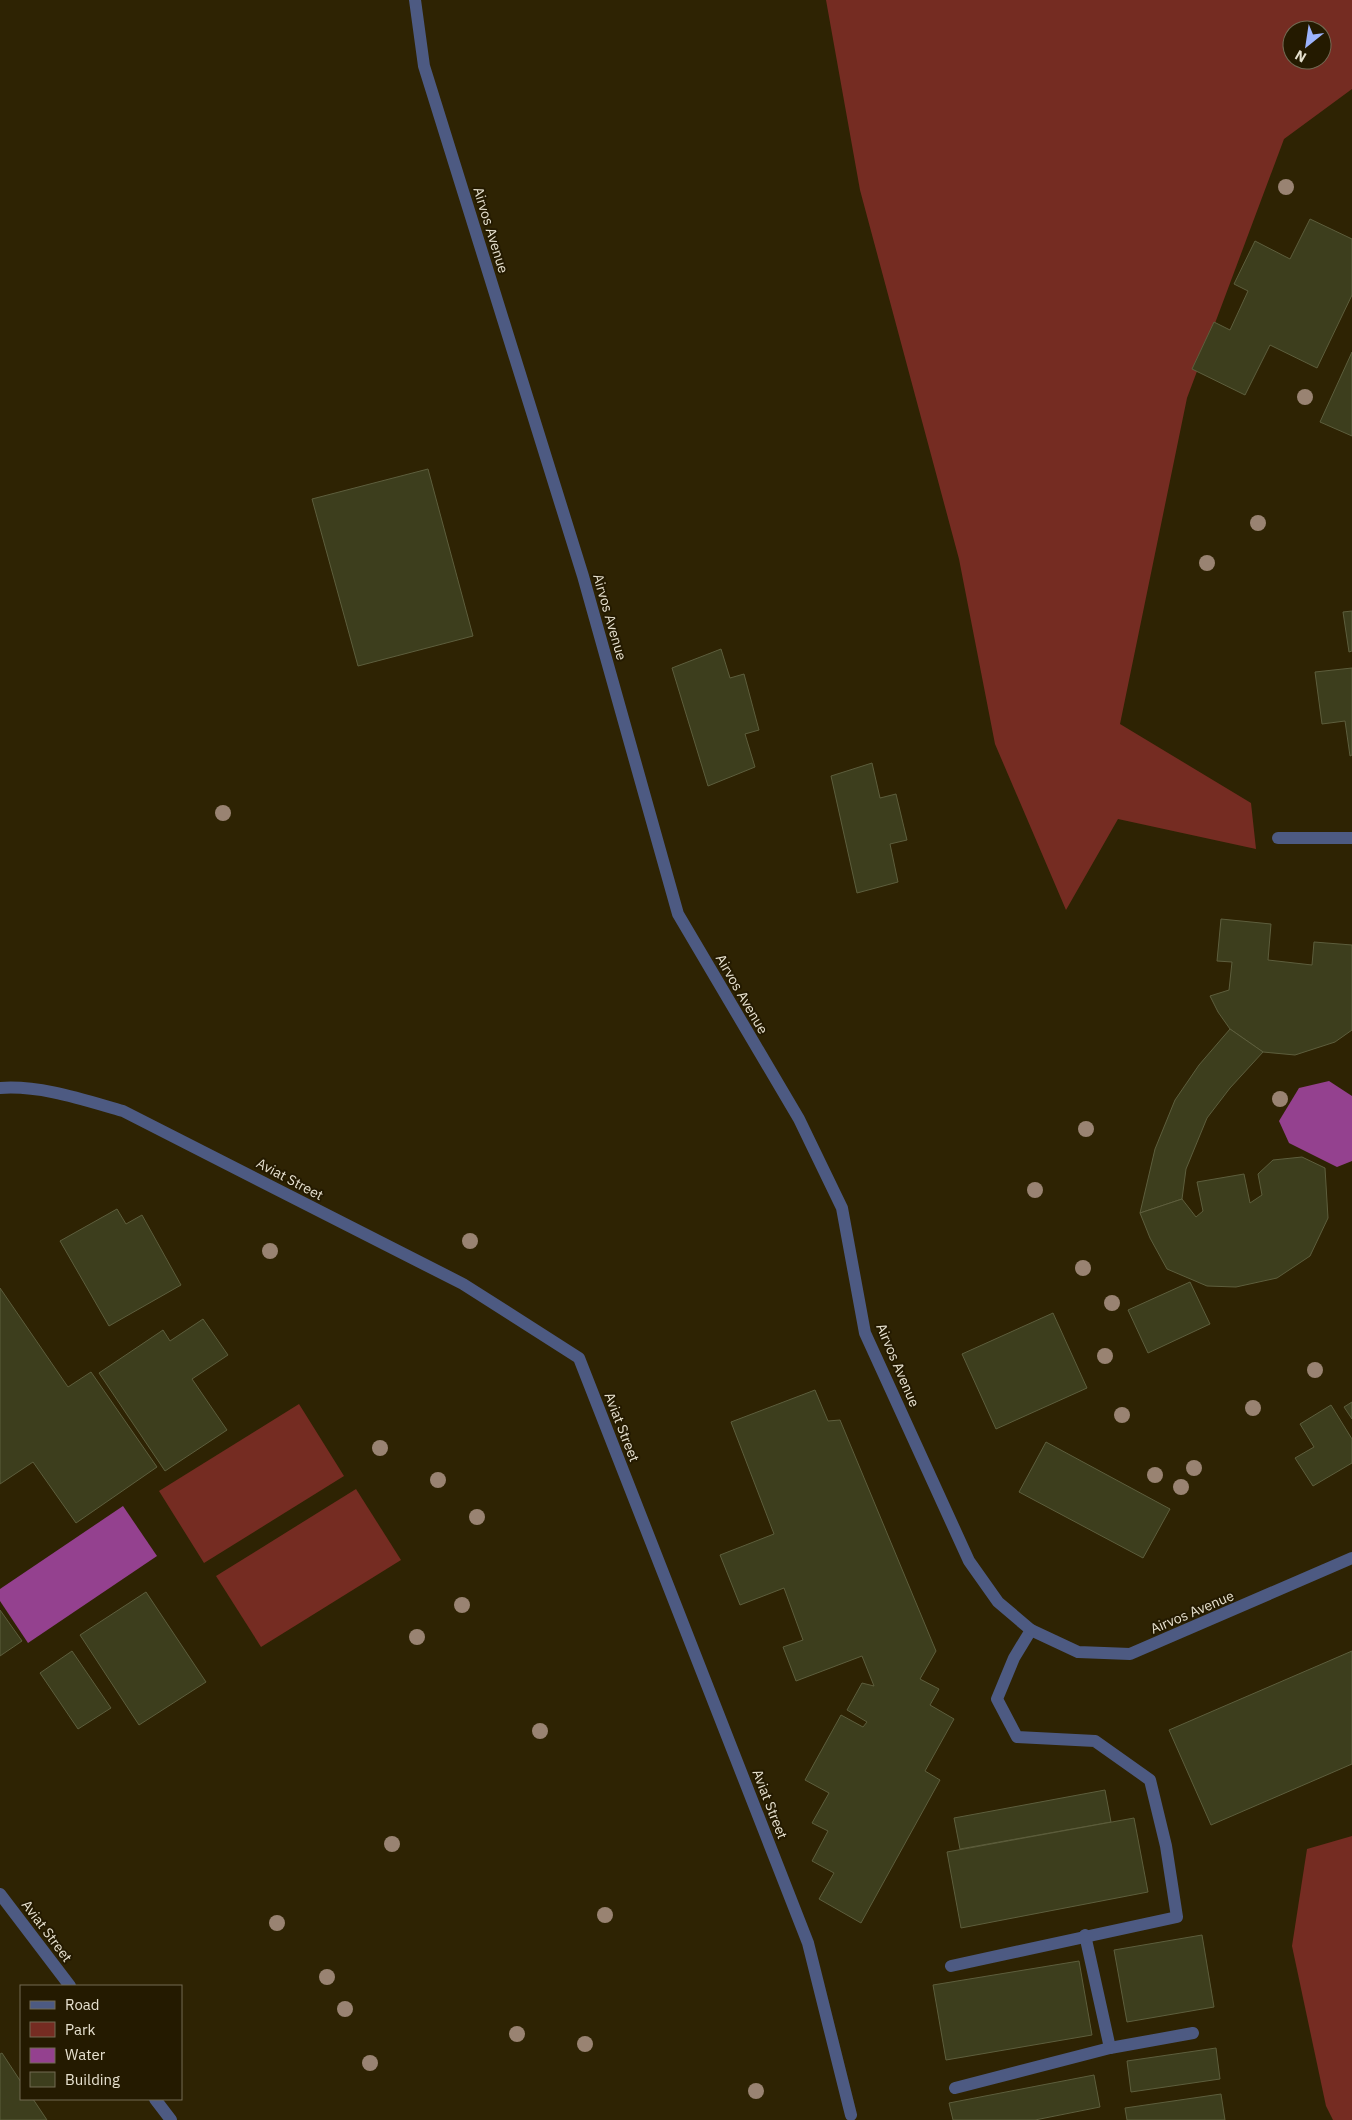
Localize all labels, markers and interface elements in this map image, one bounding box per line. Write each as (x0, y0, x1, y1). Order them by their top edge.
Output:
north arrow (1282, 20, 1332, 70)
text: N (1292, 46, 1309, 67)
street label: Airvos Avenue (469, 185, 513, 276)
street label: Airvos Avenue (589, 572, 631, 663)
street label: Airvos Avenue (712, 951, 772, 1037)
street label: Aviat Street (253, 1154, 327, 1204)
street label: Airvos Avenue (872, 1320, 924, 1410)
street label: Aviat Street (600, 1390, 644, 1464)
street label: Airvos Avenue (1147, 1586, 1237, 1638)
street label: Aviat Street (748, 1767, 792, 1841)
street label: Aviat Street (18, 1896, 76, 1966)
legend (20, 1985, 182, 2100)
text: Road (65, 1995, 100, 2014)
text: Park (65, 2020, 95, 2039)
text: Water (65, 2045, 106, 2064)
text: Building (65, 2070, 120, 2089)

